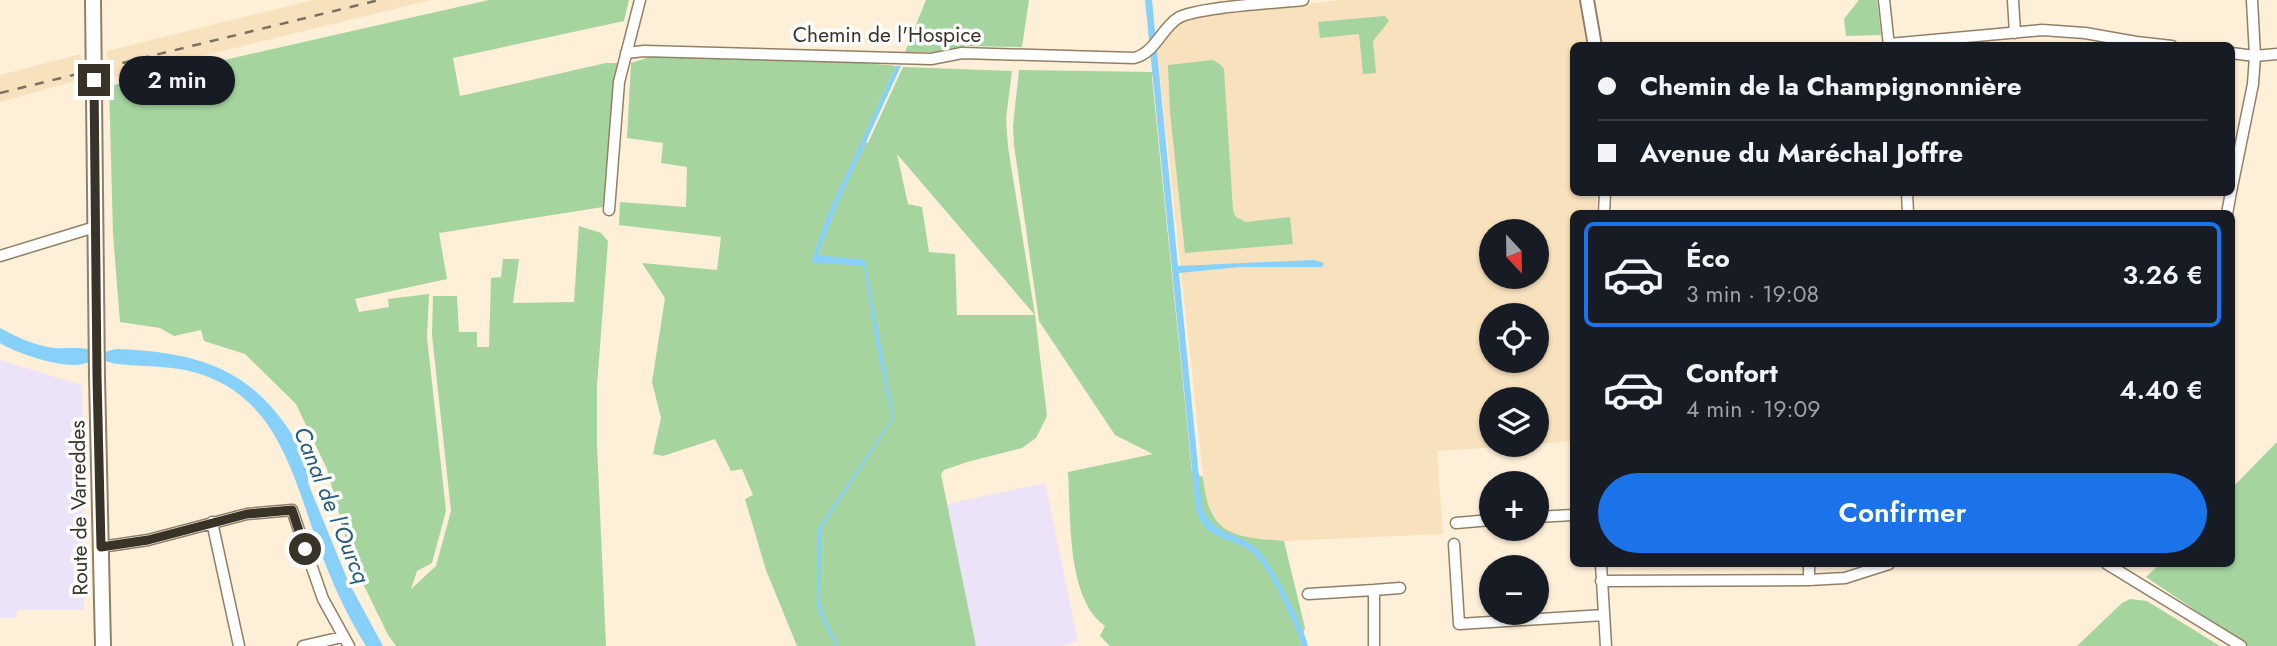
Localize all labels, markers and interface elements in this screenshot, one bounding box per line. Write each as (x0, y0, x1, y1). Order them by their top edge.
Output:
street label: Chemin de l'Hospice (793, 20, 981, 50)
callout: 2 min (119, 56, 234, 104)
text: 2 min (147, 63, 207, 97)
route end (78, 64, 110, 96)
text: Chemin de la Champignonnière (1640, 67, 2022, 105)
text: Avenue du Maréchal Joffre (1640, 134, 1963, 172)
north arrow (1479, 219, 1549, 289)
map controls (1479, 219, 1549, 625)
text: Éco (1686, 239, 1730, 277)
icon: car (1602, 243, 1665, 306)
text: 3.26 € (2122, 256, 2203, 294)
text: 3 min · 19:08 (1686, 277, 1819, 311)
button: locate (1479, 303, 1549, 373)
text: Confort (1686, 354, 1778, 392)
icon: car (1602, 358, 1665, 421)
text: 4.40 € (2119, 371, 2203, 409)
button: layers (1479, 387, 1549, 457)
text: 4 min · 19:09 (1686, 392, 1821, 426)
street label: Route de Varreddes (62, 420, 96, 596)
water label: Canal de l'Ourcq (285, 421, 379, 589)
button: + (1479, 471, 1549, 541)
button: Confirmer (1598, 473, 2207, 553)
route start (289, 533, 321, 565)
button: − (1479, 555, 1549, 625)

